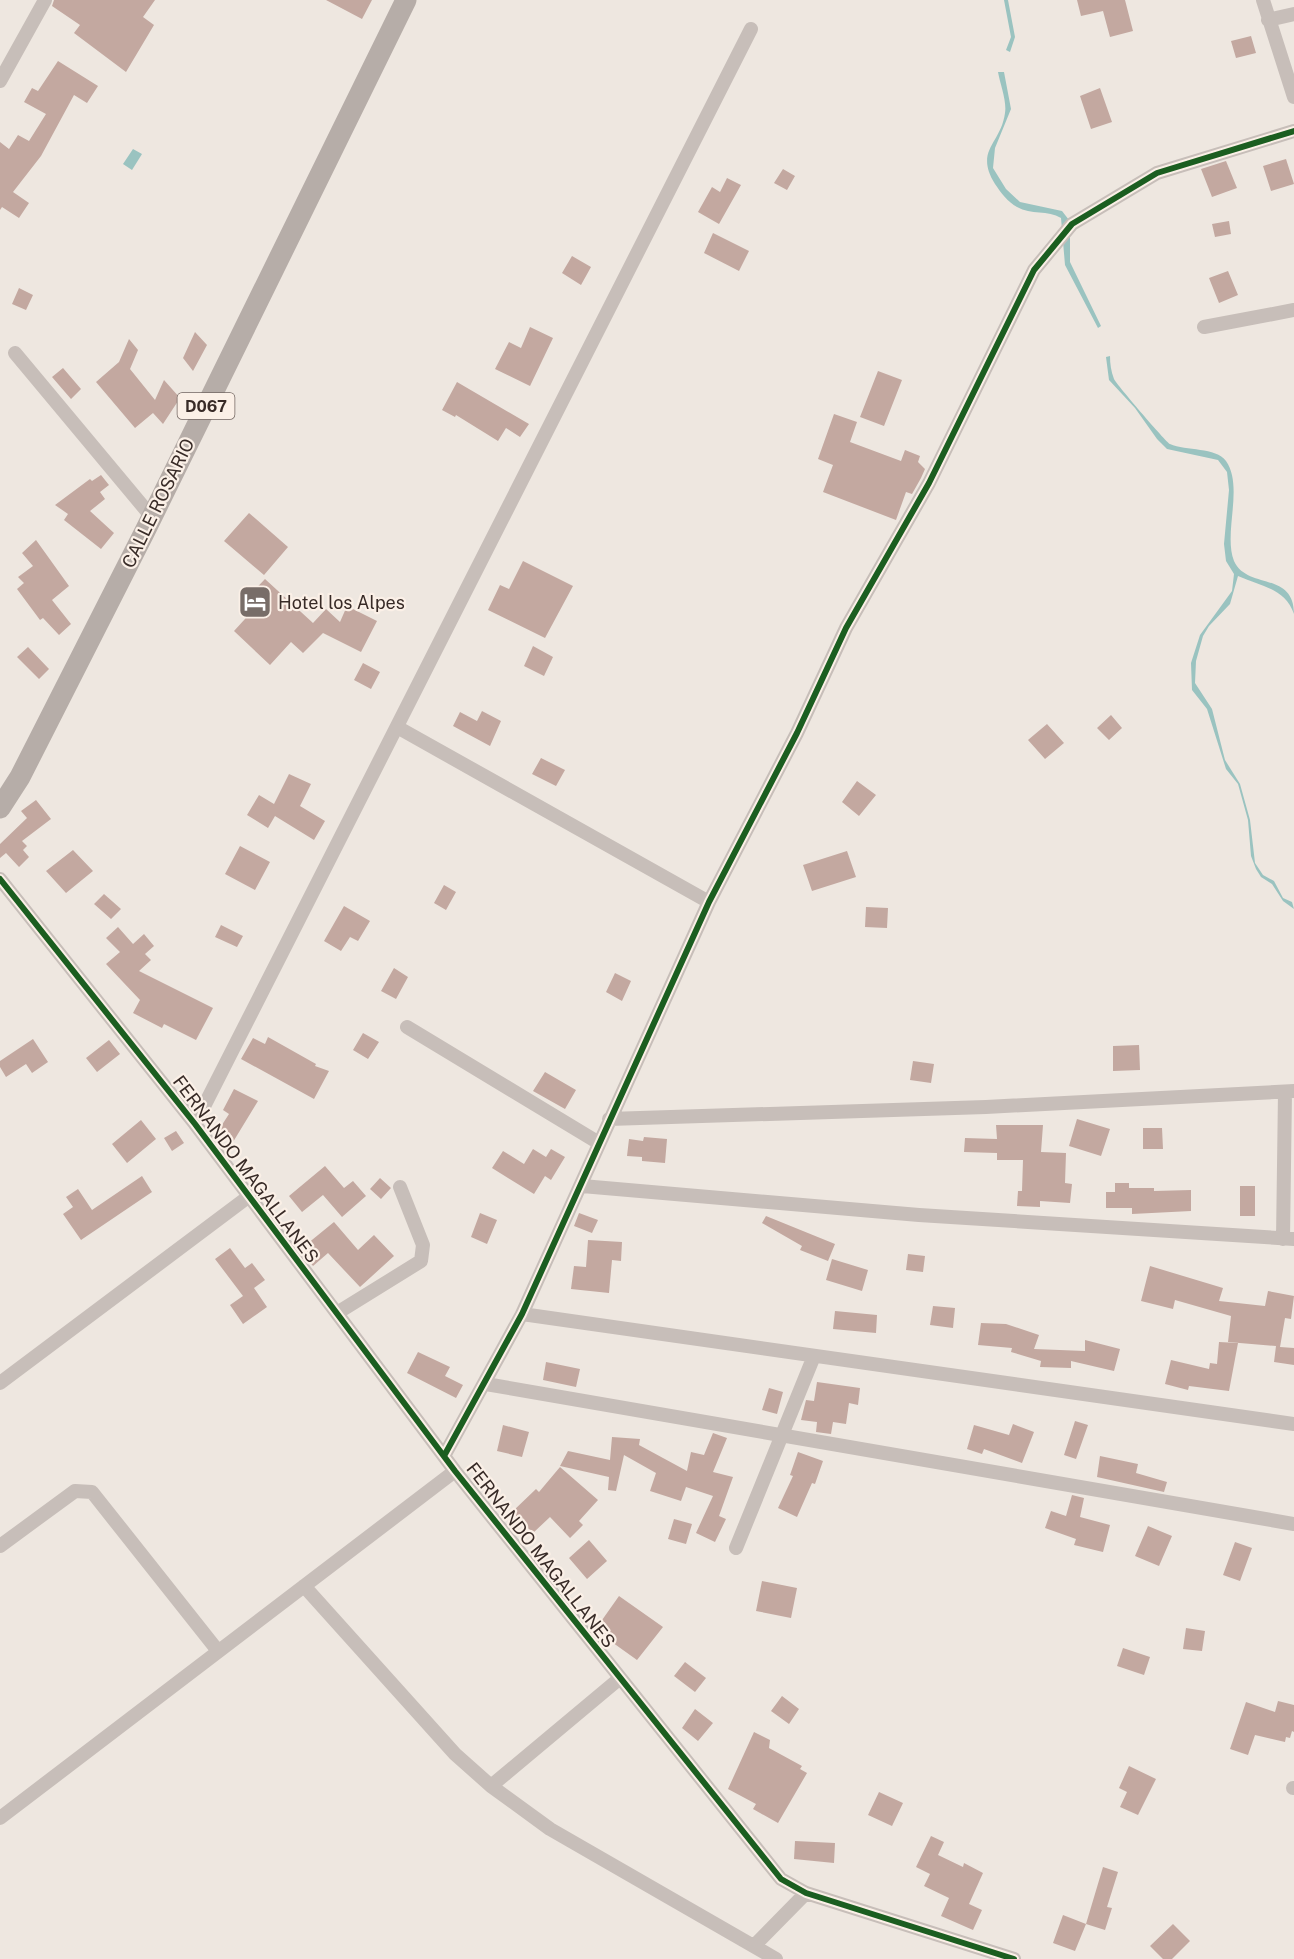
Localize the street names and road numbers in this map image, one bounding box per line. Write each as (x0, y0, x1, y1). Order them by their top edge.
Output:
road number: D067 (178, 393, 234, 419)
street label: CALLE ROSARIO (118, 435, 198, 571)
street label: FERNANDO MAGALLANES (169, 1071, 323, 1267)
street label: FERNANDO MAGALLANES (462, 1458, 620, 1652)

